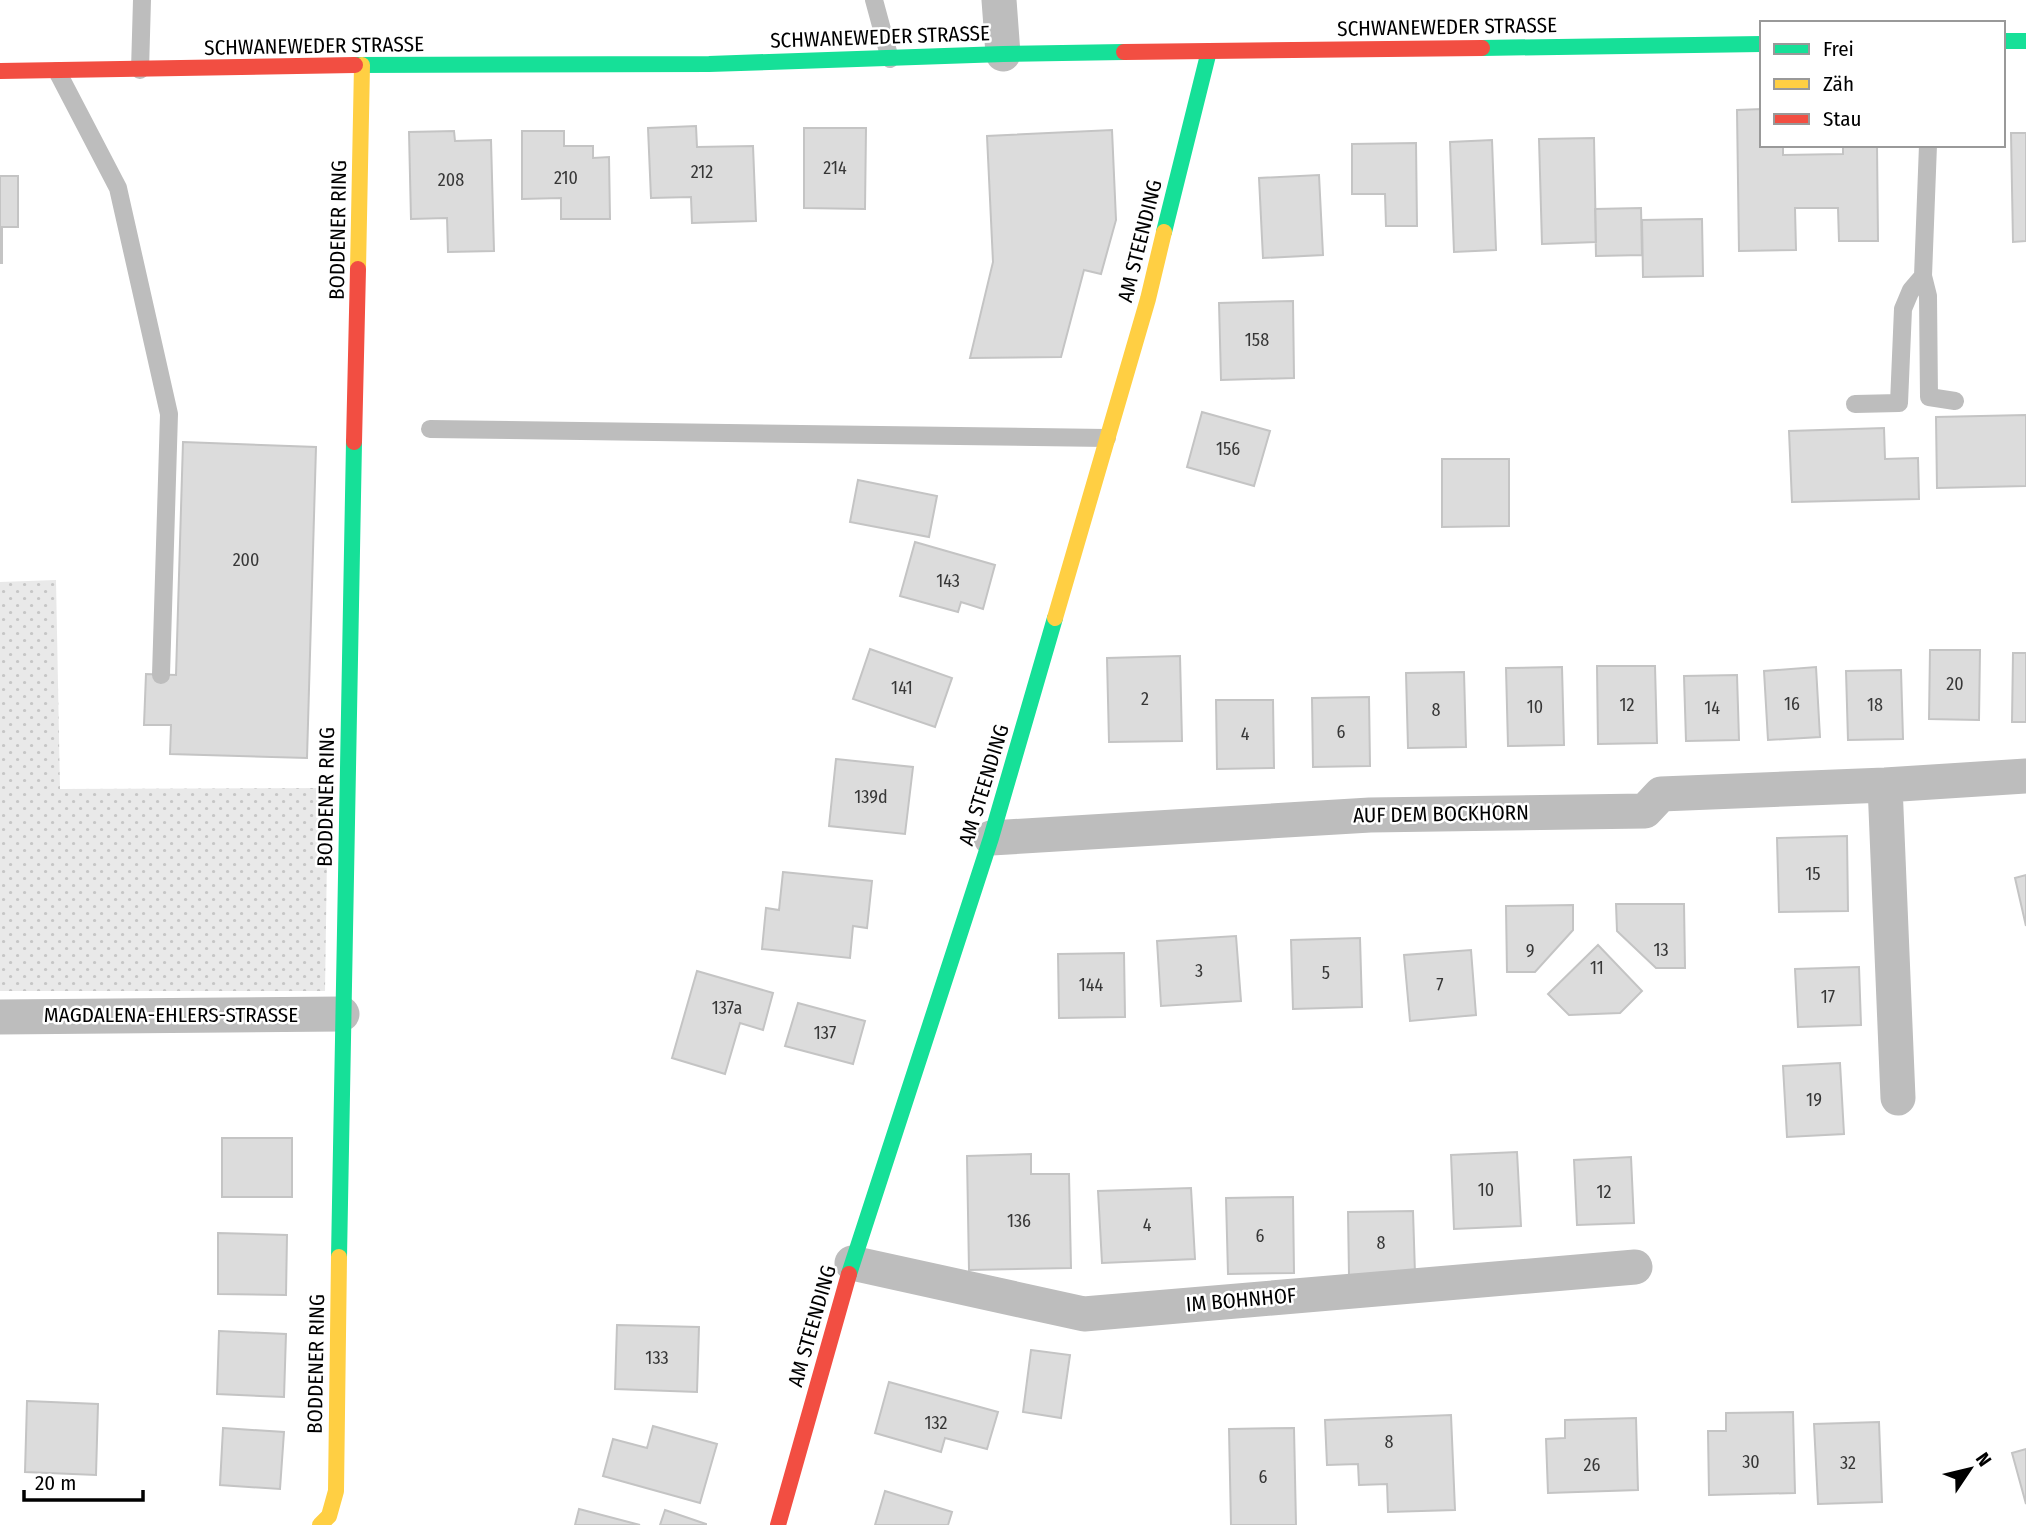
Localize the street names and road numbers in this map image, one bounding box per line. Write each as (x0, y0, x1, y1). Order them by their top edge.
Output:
street label: SCHWANEWEDER STRASSE (1337, 12, 1557, 42)
street label: SCHWANEWEDER STRASSE (770, 20, 990, 54)
street label: SCHWANEWEDER STRASSE (204, 31, 424, 61)
street label: BODDENER RING (324, 160, 352, 300)
street label: AM STEENDING (1112, 177, 1168, 305)
street label: AM STEENDING (953, 721, 1015, 849)
street label: BODDENER RING (312, 727, 340, 867)
street label: AUF DEM BOCKHORN (1353, 799, 1529, 829)
street label: MAGDALENA-EHLERS-STRASSE (44, 1002, 298, 1028)
street label: AM STEENDING (782, 1262, 842, 1390)
street label: IM BOHNHOF (1185, 1282, 1297, 1318)
street label: BODDENER RING (302, 1294, 330, 1434)

